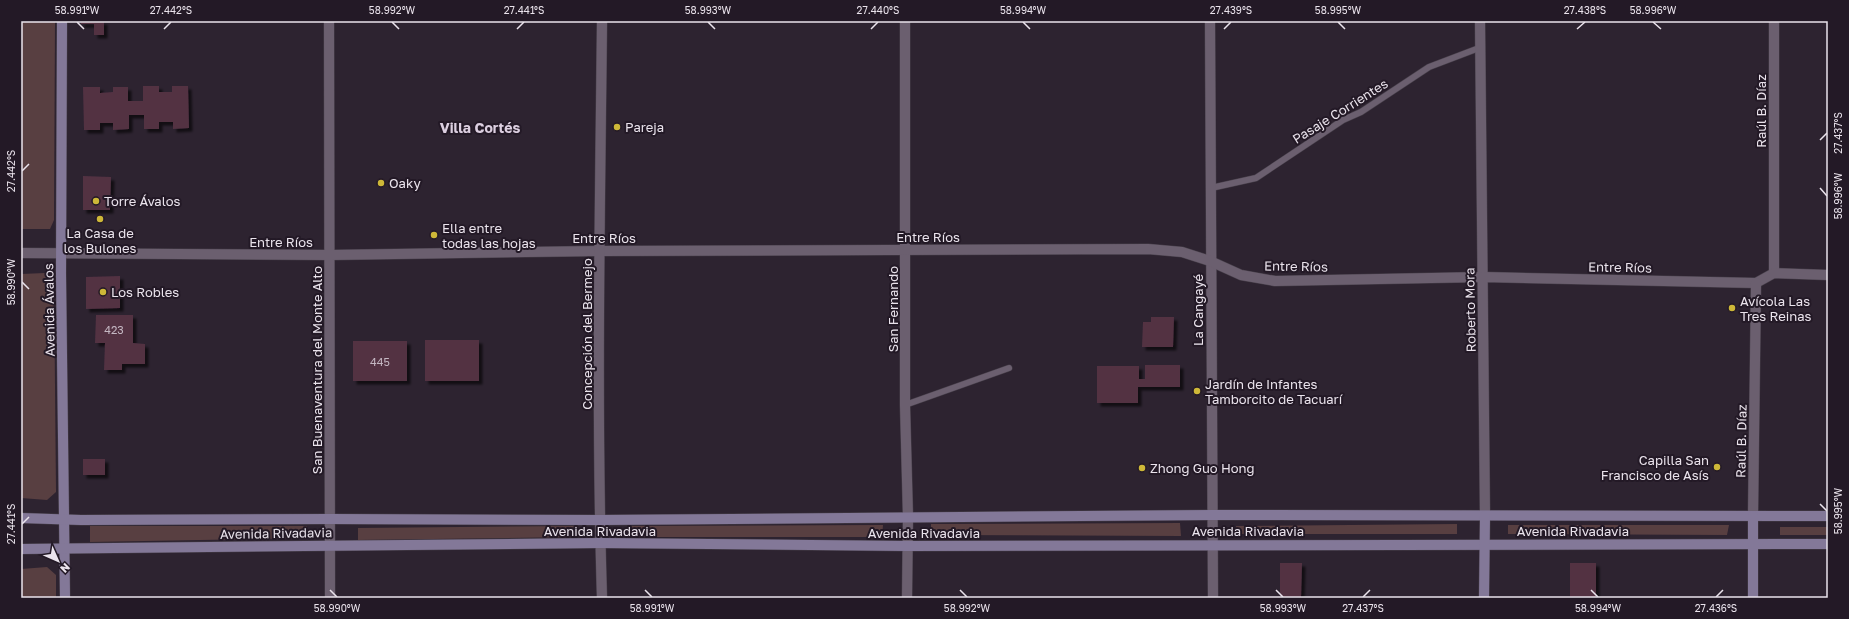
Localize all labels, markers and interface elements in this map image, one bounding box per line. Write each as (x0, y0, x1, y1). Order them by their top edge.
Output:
text: 58.991°W (55, 4, 100, 16)
text: 27.442°S (150, 4, 192, 16)
text: 58.992°W (369, 4, 416, 16)
text: 27.441°S (504, 4, 544, 16)
text: 58.993°W (685, 4, 732, 16)
text: 27.440°S (857, 4, 899, 16)
text: 58.994°W (1000, 4, 1046, 16)
text: 27.439°S (1210, 4, 1252, 16)
text: 58.995°W (1315, 4, 1362, 16)
text: 27.438°S (1564, 4, 1606, 16)
text: 58.996°W (1630, 4, 1677, 16)
street label: Raúl B. Díaz (1753, 74, 1769, 148)
street label: Pasaje Corrientes (1289, 75, 1391, 147)
text: 27.437°S (1832, 112, 1844, 154)
district label: Villa Cortés (440, 119, 520, 136)
place label: Pareja (625, 119, 664, 135)
marker: Pareja (612, 122, 622, 132)
text: 27.442°S (5, 150, 17, 192)
text: 58.996°W (1832, 172, 1844, 219)
place label: Oaky (389, 175, 421, 191)
marker: Oaky (376, 178, 386, 188)
place label: Torre Ávalos (104, 193, 180, 209)
marker: Torre Ávalos (91, 196, 101, 206)
marker: La Casa de los Bulones (95, 214, 105, 224)
place label: Ella entre todas las hojas (442, 220, 536, 251)
place label: La Casa de los Bulones (64, 225, 137, 256)
street label: Entre Ríos (896, 229, 960, 245)
marker: Ella entre todas las hojas (429, 230, 439, 240)
street label: Entre Ríos (572, 230, 636, 246)
street label: Entre Ríos (249, 234, 313, 250)
street label: Entre Ríos (1264, 257, 1328, 275)
text: 58.990°W (5, 258, 17, 305)
street label: Concepción del Bermejo (579, 258, 595, 410)
street label: Entre Ríos (1588, 258, 1652, 276)
street label: Avenida Ávalos (40, 263, 58, 357)
street label: San Buenaventura del Monte Alto (309, 266, 325, 474)
street label: San Fernando (885, 266, 901, 352)
street label: Roberto Mora (1461, 267, 1479, 353)
street label: La Cangayé (1190, 274, 1206, 346)
place label: Los Robles (111, 284, 179, 300)
marker: Los Robles (98, 287, 108, 297)
place label: Avícola Las Tres Reinas (1740, 293, 1812, 324)
marker: Avícola Las Tres Reinas (1727, 303, 1737, 313)
house number: 423 (104, 323, 124, 336)
house number: 445 (370, 355, 390, 368)
place label: Jardín de Infantes Tamborcito de Tacuarí (1205, 376, 1344, 407)
marker: Jardín de Infantes Tamborcito de Tacuarí (1192, 386, 1202, 396)
street label: Raúl B. Díaz (1732, 404, 1750, 478)
place label: Capilla San Francisco de Asís (1601, 452, 1709, 483)
place label: Zhong Guo Hong (1150, 460, 1255, 476)
marker: Capilla San Francisco de Asís (1712, 462, 1722, 472)
marker: Zhong Guo Hong (1137, 463, 1147, 473)
text: 58.995°W (1832, 487, 1844, 534)
text: 27.441°S (5, 504, 17, 544)
street label: Avenida Rivadavia (544, 523, 656, 539)
street label: Avenida Rivadavia (1192, 523, 1304, 539)
street label: Avenida Rivadavia (1517, 523, 1629, 539)
street label: Avenida Rivadavia (220, 524, 332, 542)
street label: Avenida Rivadavia (868, 525, 980, 541)
north arrow (38, 541, 78, 581)
text: N (58, 561, 73, 576)
text: 58.990°W (314, 602, 361, 614)
text: 58.991°W (630, 602, 675, 614)
text: 58.992°W (944, 602, 991, 614)
text: 58.993°W (1260, 602, 1307, 614)
text: 27.437°S (1342, 602, 1384, 614)
text: 58.994°W (1575, 602, 1621, 614)
text: 27.436°S (1695, 602, 1737, 614)

